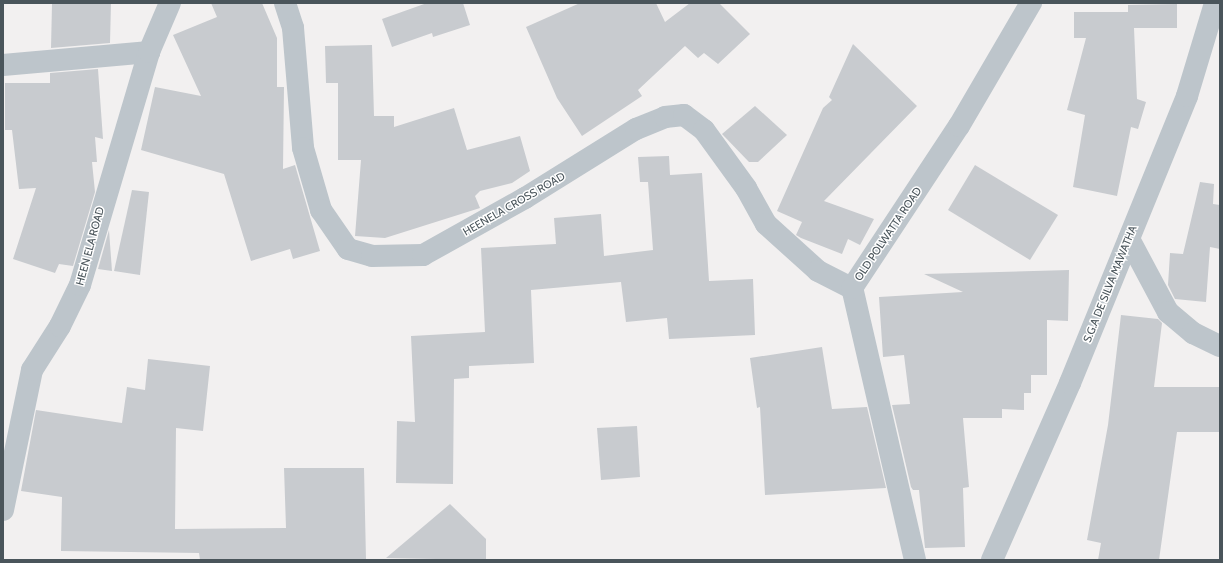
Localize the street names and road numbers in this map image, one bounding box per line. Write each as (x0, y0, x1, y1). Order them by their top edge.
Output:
street label: HEENELA CROSS ROAD (461, 169, 567, 239)
street label: OLD POLWATTA ROAD (852, 185, 924, 283)
street label: HEEN ELA ROAD (73, 205, 107, 287)
street label: S.G.A DE SILVA MAWATHA (1080, 224, 1140, 344)

